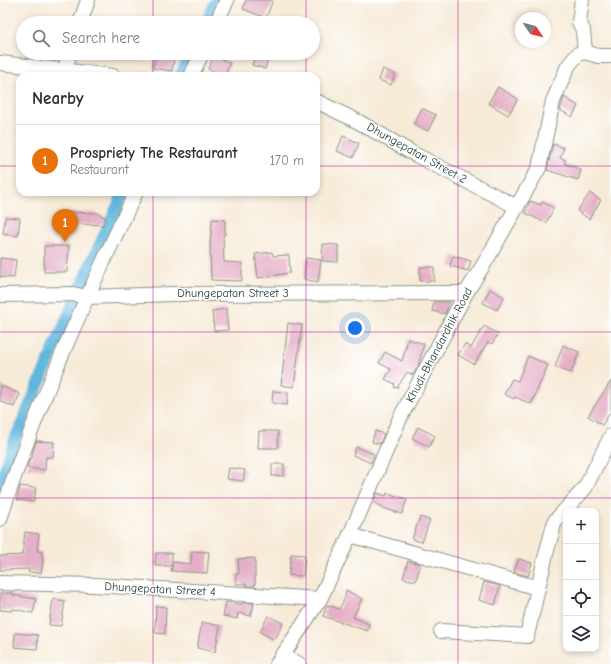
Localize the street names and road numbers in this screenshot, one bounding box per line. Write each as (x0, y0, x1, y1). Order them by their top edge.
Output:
street label: Dhungepatan Street 2 (365, 120, 469, 186)
street label: Khudi-Bhandardhik Road (403, 285, 475, 405)
street label: Dhungepatan Street 3 (177, 286, 289, 300)
street label: Dhungepatan Street 4 (104, 579, 216, 599)

